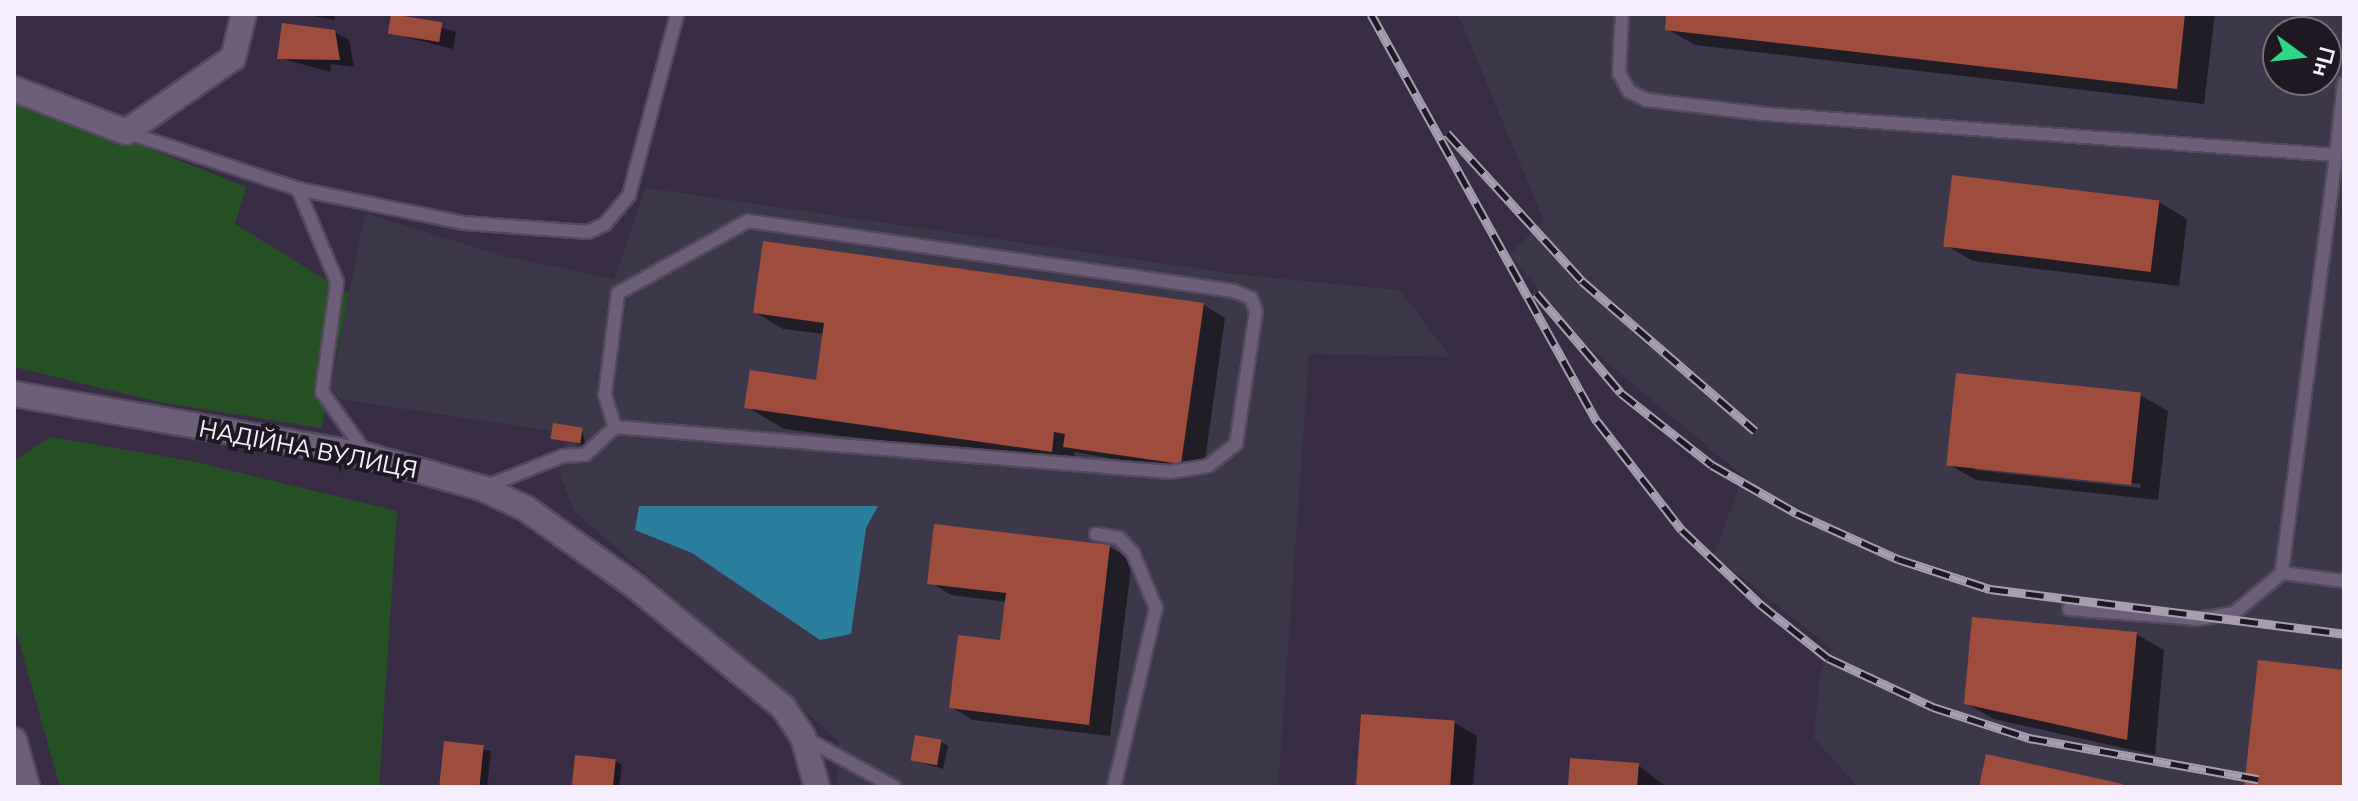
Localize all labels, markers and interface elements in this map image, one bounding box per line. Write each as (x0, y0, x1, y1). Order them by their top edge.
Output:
north arrow (2262, 16, 2342, 96)
text: Пн (2305, 43, 2342, 80)
street label: НАДІЙНА ВУЛИЦЯ (196, 415, 420, 485)

